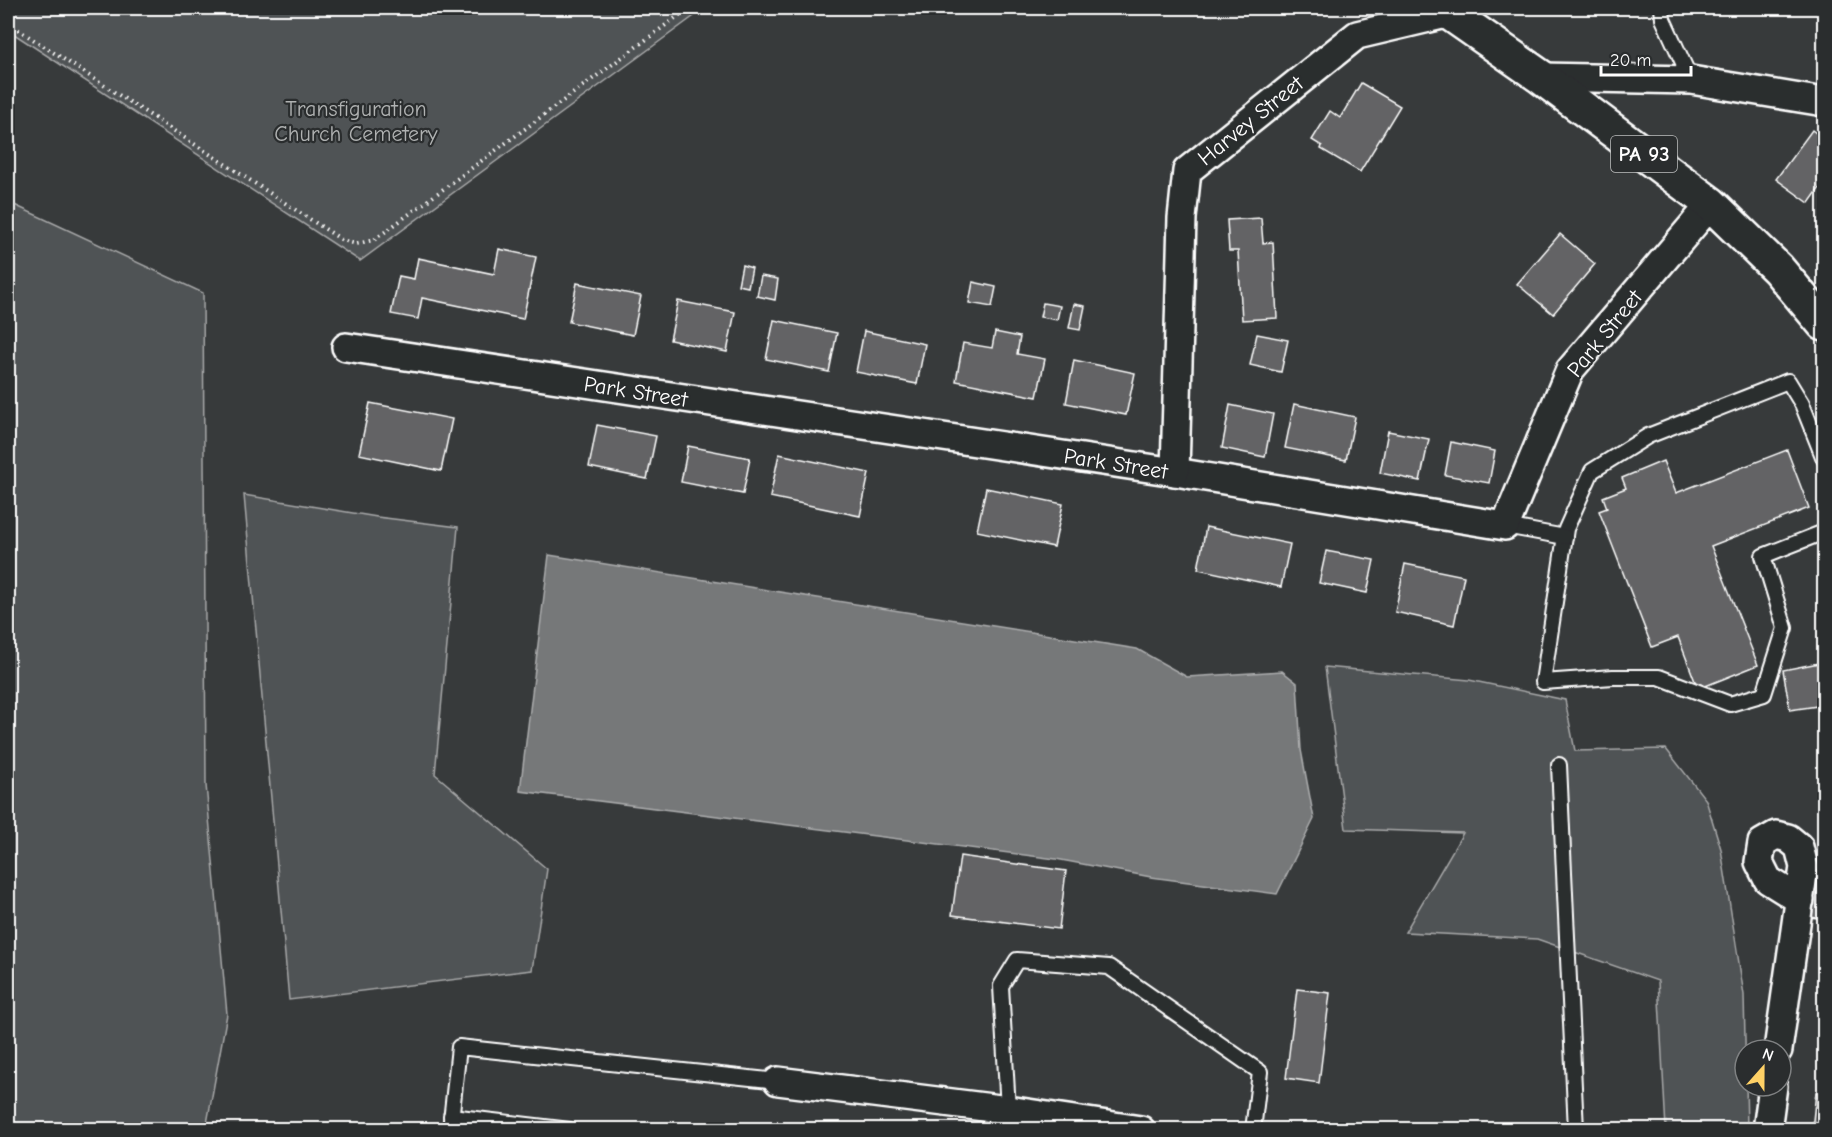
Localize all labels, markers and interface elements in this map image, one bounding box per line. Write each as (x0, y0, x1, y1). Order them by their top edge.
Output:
scale bar (1601, 39, 1691, 77)
text: 20 m (1610, 50, 1651, 71)
street label: Harvey Street (1193, 70, 1309, 171)
park label: Transfiguration Church Cemetery (274, 96, 438, 147)
road number: PA 93 (1611, 136, 1677, 172)
street label: Park Street (1562, 284, 1648, 382)
street label: Park Street (582, 371, 690, 413)
street label: Park Street (1062, 443, 1170, 485)
north arrow (1733, 1038, 1793, 1098)
text: N (1760, 1045, 1776, 1065)

